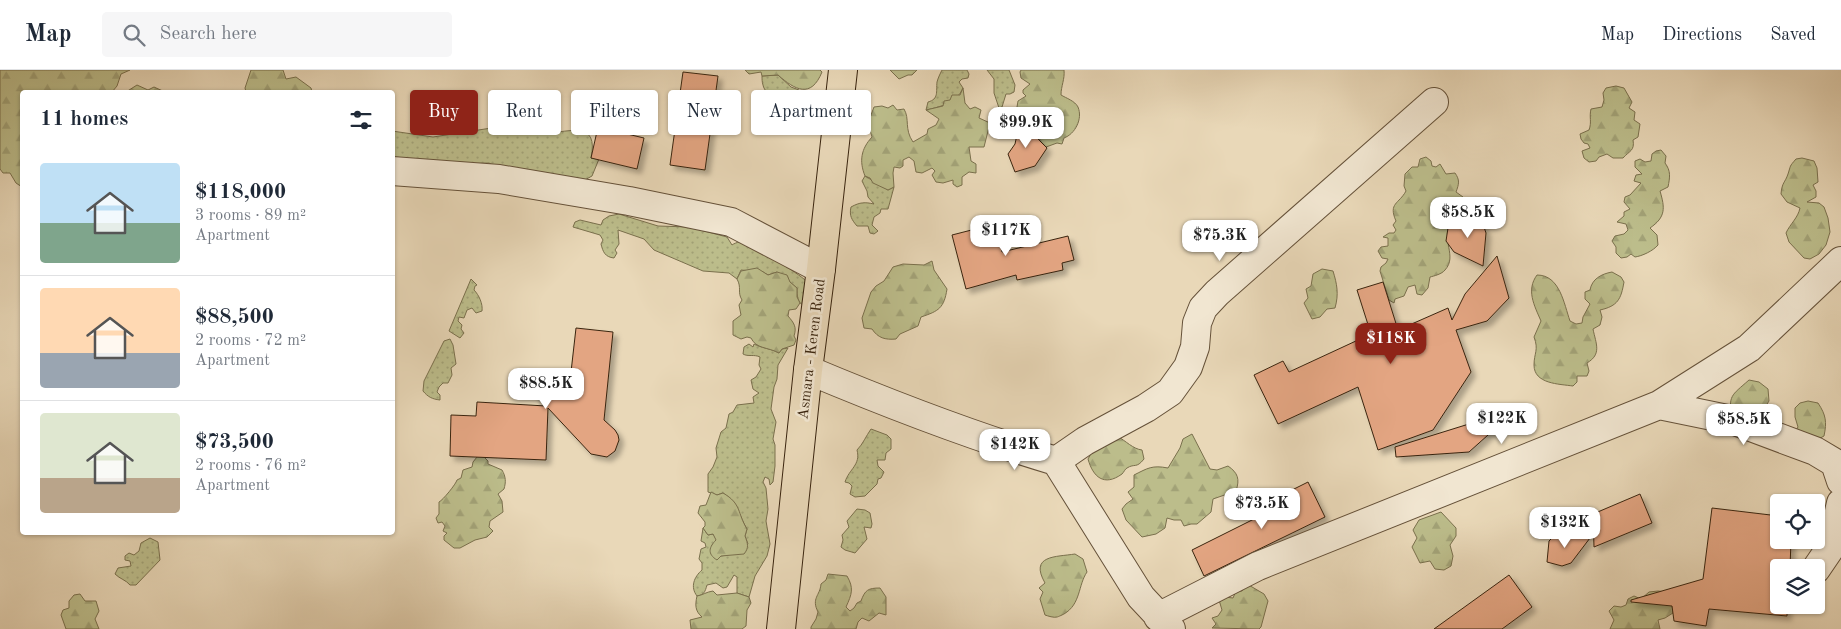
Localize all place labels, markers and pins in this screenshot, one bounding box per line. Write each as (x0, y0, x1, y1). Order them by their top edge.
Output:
pin: $99.9K (985, 106, 1067, 149)
pin: $58.5K (1427, 196, 1509, 239)
pin: $117K (971, 214, 1041, 257)
pin: $75.3K (1179, 220, 1261, 262)
pin: $118K (1356, 322, 1426, 365)
pin: $88.5K (505, 368, 587, 410)
pin: $122K (1467, 402, 1537, 445)
pin: $58.5K (1703, 404, 1785, 446)
pin: $142K (980, 428, 1050, 471)
pin: $73.5K (1221, 488, 1303, 530)
pin: $132K (1530, 506, 1600, 549)

